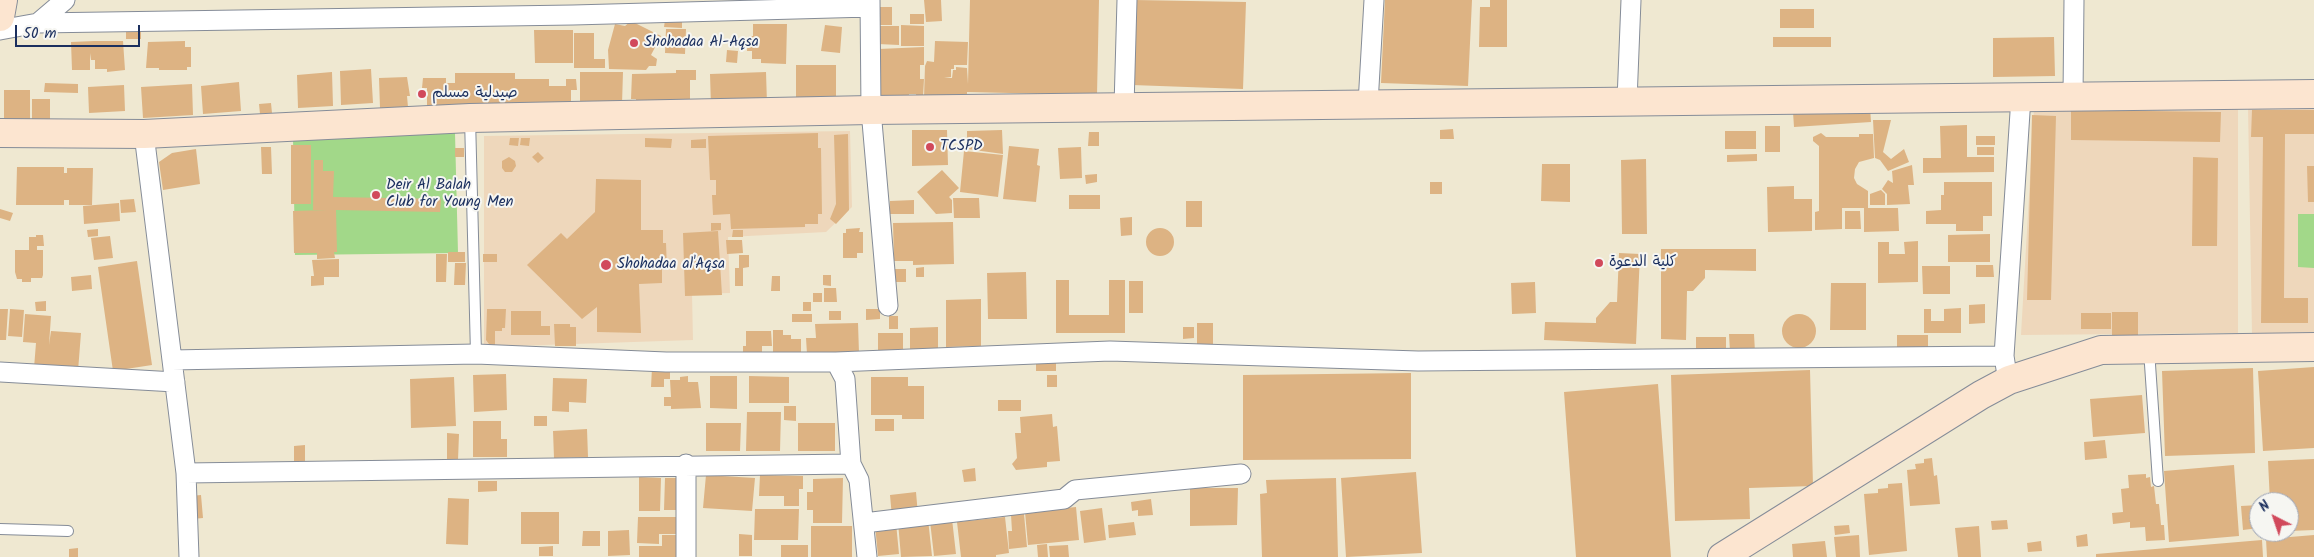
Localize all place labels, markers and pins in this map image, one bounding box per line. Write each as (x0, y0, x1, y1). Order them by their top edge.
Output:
place label: Shohadaa Al-Aqsa (644, 34, 759, 52)
marker: Shohadaa Al-Aqsa (628, 37, 640, 49)
place label: صيدلية مسلم (432, 85, 518, 103)
marker: صيدلية مسلم (416, 88, 428, 100)
place label: TCSPD (940, 138, 983, 156)
marker: TCSPD (924, 141, 936, 153)
place label: Deir Al Balah Club for Young Men (386, 177, 514, 212)
marker: Deir Al Balah Club for Young Men (370, 189, 382, 201)
place label: كلية الدعوة (1609, 254, 1676, 272)
place label: Shohadaa al'Aqsa (617, 256, 725, 274)
marker: كلية الدعوة (1593, 257, 1605, 269)
marker: Shohadaa al'Aqsa (599, 258, 613, 272)

